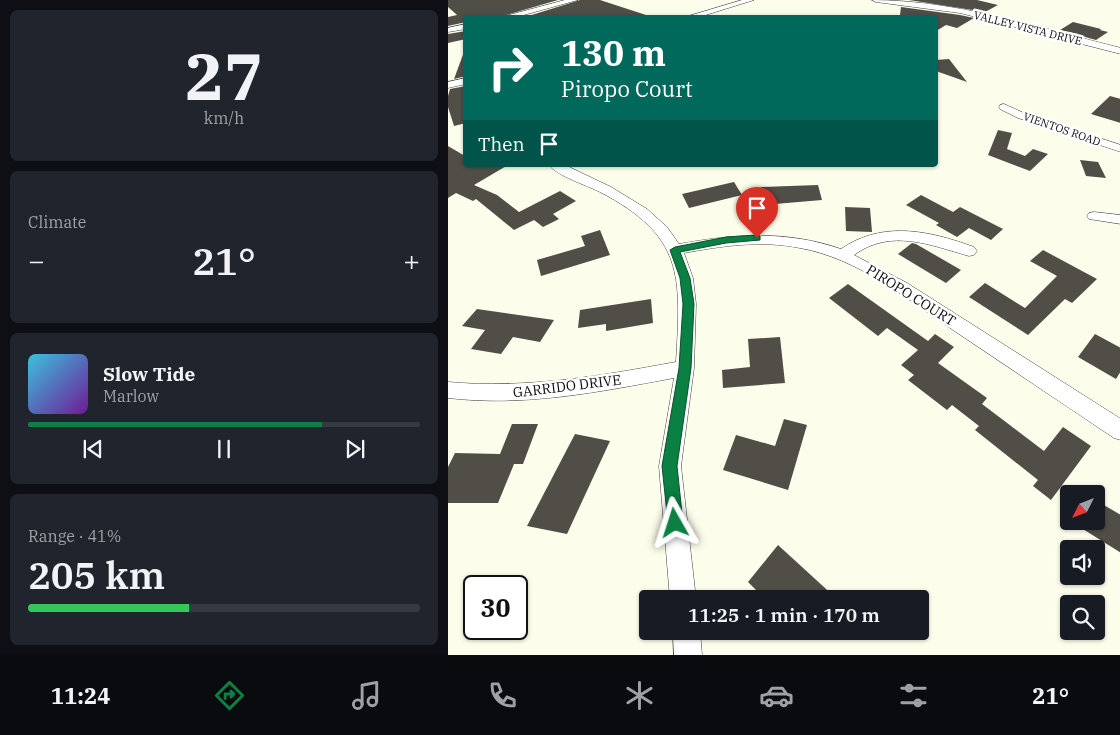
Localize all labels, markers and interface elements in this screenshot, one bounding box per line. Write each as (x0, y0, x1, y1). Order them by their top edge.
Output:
street label: VALLEY VISTA DRIVE (972, 8, 1084, 48)
text: 130 m (561, 30, 666, 76)
text: 27 (185, 33, 263, 118)
icon: right (478, 35, 543, 100)
text: Piropo Court (561, 74, 693, 103)
text: km/h (204, 108, 244, 128)
street label: VIENTOS ROAD (1021, 109, 1103, 149)
icon: arrive (535, 130, 563, 158)
text: Then (478, 132, 525, 156)
pin (736, 187, 778, 238)
icon: arrive (743, 194, 771, 222)
text: Climate (28, 212, 86, 232)
text: 21° (192, 236, 256, 285)
text: − (28, 242, 45, 279)
text: + (403, 242, 420, 279)
street label: PIROPO COURT (863, 260, 959, 330)
text: Slow Tide (103, 362, 195, 386)
street label: GARRIDO DRIVE (512, 370, 622, 402)
text: Marlow (103, 386, 159, 406)
icon: previous (79, 435, 107, 463)
icon: pause (210, 435, 238, 463)
icon: next (341, 435, 369, 463)
north arrow (1060, 485, 1106, 530)
map controls (1060, 485, 1105, 640)
position arrow (648, 496, 700, 548)
text: Range · 41% (28, 526, 121, 546)
button: sound (1060, 540, 1105, 585)
text: 205 km (28, 550, 165, 599)
speed limit sign: 30 (463, 575, 528, 640)
button: search (1060, 595, 1105, 640)
text: 11:25 · 1 min · 170 m (688, 603, 880, 627)
icon: directions (212, 678, 247, 713)
icon: music (349, 678, 384, 713)
icon: phone (485, 678, 520, 713)
icon: climate (622, 678, 657, 713)
icon: car (759, 678, 794, 713)
icon: filters (896, 678, 931, 713)
text: 11:24 (51, 681, 110, 710)
text: 21° (1032, 681, 1069, 710)

